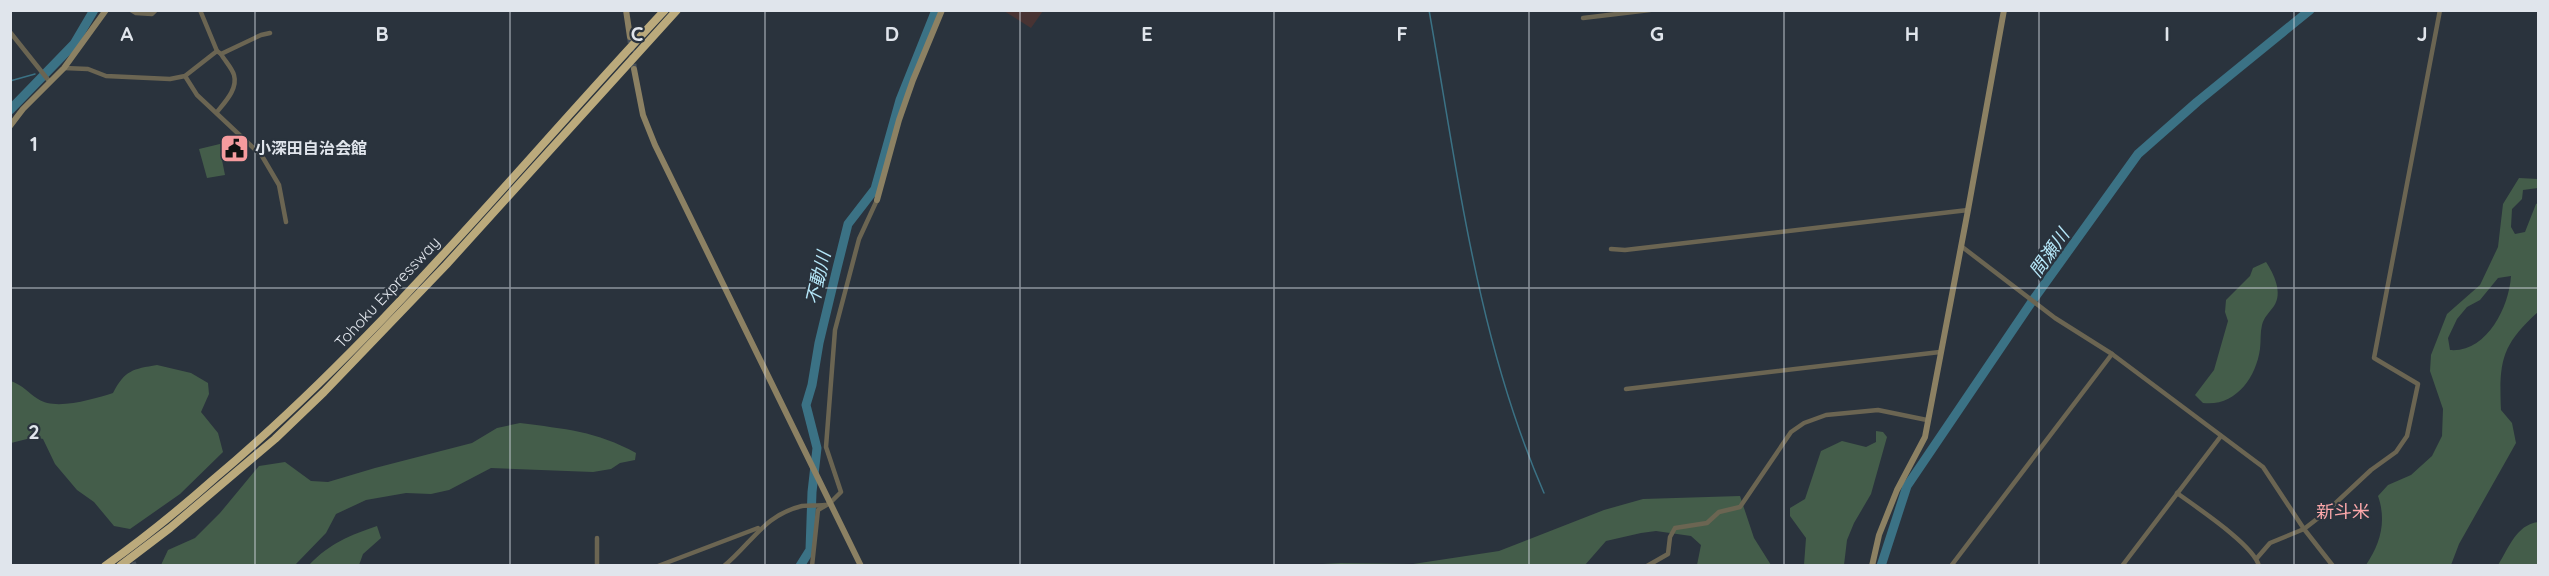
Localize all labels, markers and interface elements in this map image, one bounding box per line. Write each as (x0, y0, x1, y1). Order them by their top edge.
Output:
text: A (121, 21, 134, 46)
text: B (375, 21, 389, 46)
text: C (631, 21, 644, 46)
text: D (885, 21, 899, 46)
text: E (1141, 21, 1153, 46)
text: F (1396, 21, 1408, 46)
text: G (1650, 21, 1664, 46)
text: H (1905, 21, 1919, 46)
text: I (2164, 21, 2170, 46)
text: J (2416, 21, 2428, 46)
text: 1 (30, 131, 38, 156)
public building icon: 小深田自治会館 (218, 132, 250, 164)
place label: 小深田自治会館 (255, 138, 367, 158)
water label: 間瀬川 (2024, 223, 2075, 282)
street label: Tohoku Expressway (330, 232, 444, 352)
water label: 不動川 (801, 247, 836, 307)
text: 2 (28, 419, 40, 444)
district label: 新斗米 (2316, 500, 2370, 523)

